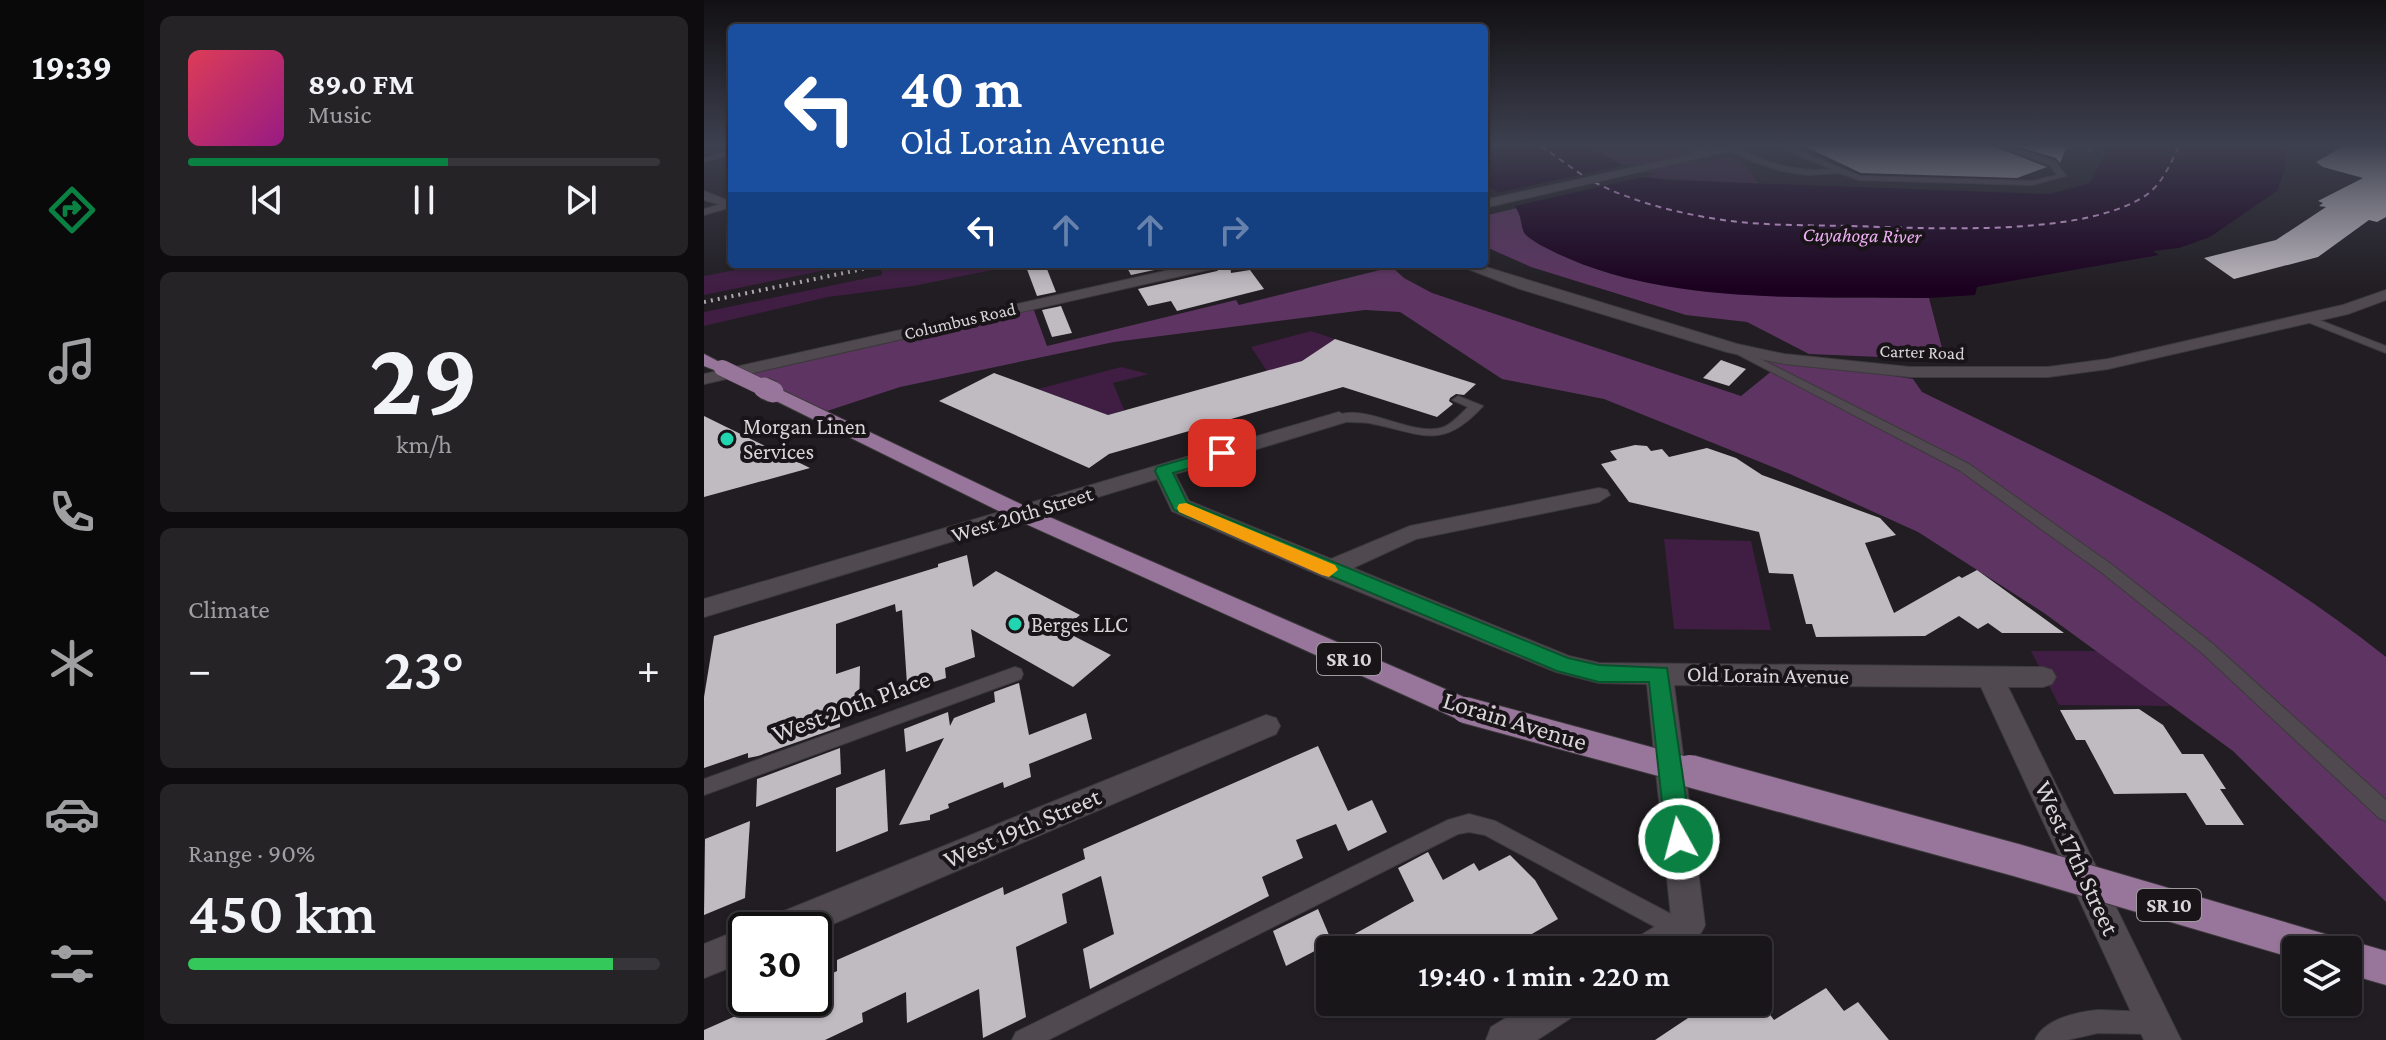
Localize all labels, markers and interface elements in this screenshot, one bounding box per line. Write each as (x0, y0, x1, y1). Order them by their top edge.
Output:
text: 19:39 (32, 47, 112, 87)
icon: left (768, 56, 872, 160)
text: 40 m (900, 57, 1022, 119)
text: 89.0 FM (308, 67, 414, 100)
text: Music (308, 100, 371, 129)
text: Old Lorain Avenue (900, 122, 1165, 162)
icon: previous (245, 178, 289, 222)
icon: pause (402, 178, 446, 222)
icon: next (559, 178, 603, 222)
icon: directions (44, 182, 100, 238)
icon: left (960, 208, 1004, 252)
icon: ahead (1044, 208, 1088, 252)
icon: ahead (1128, 208, 1172, 252)
icon: right (1212, 208, 1256, 252)
water label: Cuyahoga River (1802, 223, 1923, 248)
street label: Columbus Road (902, 298, 1018, 344)
text: 29 (369, 320, 479, 435)
icon: music (44, 333, 100, 389)
street label: Carter Road (1879, 341, 1965, 364)
place label: Morgan Linen Services (743, 414, 866, 464)
pin (1188, 419, 1256, 487)
text: km/h (396, 430, 452, 459)
marker: Morgan Linen Services (718, 430, 736, 448)
icon: arrive (1200, 431, 1244, 475)
street label: West 20th Street (948, 480, 1096, 547)
icon: phone (44, 484, 100, 540)
text: Climate (188, 595, 270, 624)
place label: Berges LLC (1031, 612, 1128, 637)
marker: Berges LLC (1006, 615, 1024, 633)
icon: climate (44, 635, 100, 691)
text: 23° (384, 635, 464, 702)
road number: SR 10 (1317, 643, 1381, 675)
text: − (188, 645, 211, 693)
text: + (637, 645, 660, 693)
street label: Old Lorain Avenue (1687, 661, 1849, 689)
street label: West 20th Place (768, 664, 934, 748)
street label: Lorain Avenue (1440, 685, 1590, 757)
street label: West 17th Street (2029, 776, 2126, 940)
street label: West 19th Street (939, 782, 1105, 874)
icon: car (44, 786, 100, 842)
position arrow (1637, 797, 1721, 881)
text: Range · 90% (188, 839, 315, 868)
text: 450 km (188, 879, 376, 946)
road number: SR 10 (2137, 889, 2201, 921)
speed limit sign: 30 (728, 912, 832, 1016)
icon: filters (44, 936, 100, 992)
map controls (2282, 936, 2362, 1016)
button: layers (2282, 936, 2362, 1016)
text: 19:40 · 1 min · 220 m (1418, 959, 1670, 992)

